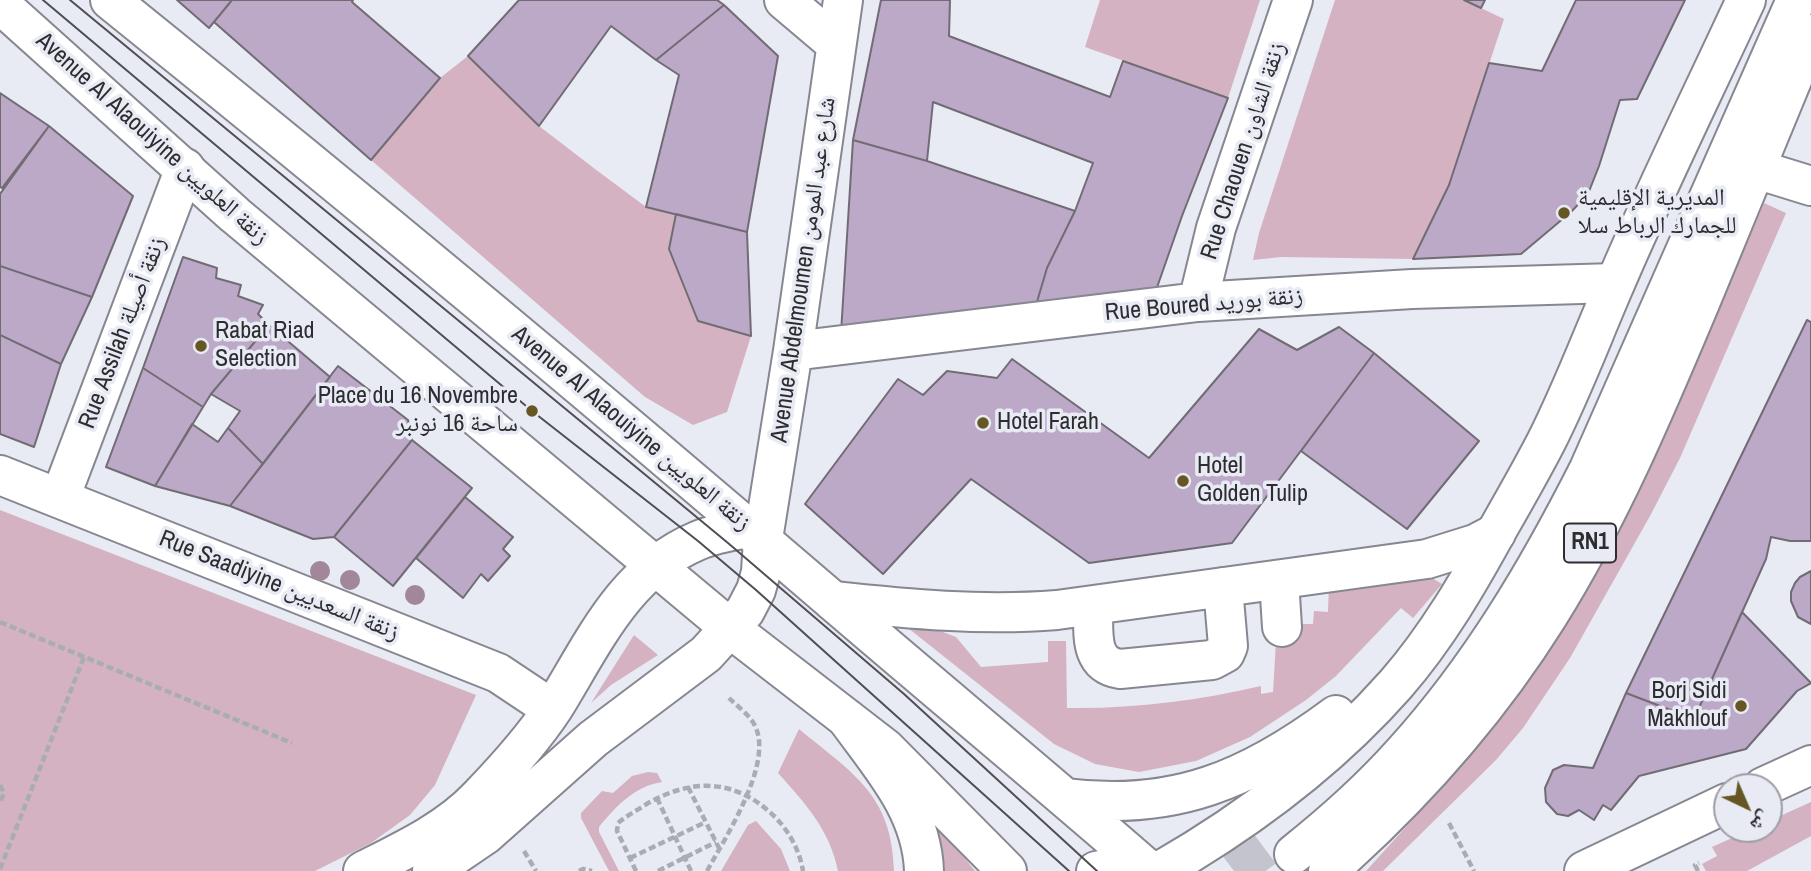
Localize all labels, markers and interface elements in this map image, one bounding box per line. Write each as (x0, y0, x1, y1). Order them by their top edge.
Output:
street label: Avenue Al Alaouiyine زنقة العلويين (30, 27, 274, 251)
street label: Rue Chaouen زنقة الشاون (1195, 39, 1293, 263)
street label: Avenue Abdelmoumen شارع عبد المومن (766, 96, 842, 444)
place label: المديرية الإقليمية للجمارك الرباط سلا (1578, 185, 1737, 241)
marker: المديرية الإقليمية للجمارك الرباط سلا (1556, 205, 1572, 221)
street label: Rue Assilah زنقة أصيلة (73, 233, 173, 433)
street label: Rue Boured زنقة بوريد (1104, 282, 1304, 328)
place label: Rabat Riad Selection (215, 318, 315, 374)
street label: Avenue Al Alaouiyine زنقة العلويين (505, 320, 757, 538)
marker: Rabat Riad Selection (193, 338, 209, 354)
place label: Place du 16 Novembre ساحة 16 نونبر (318, 383, 518, 439)
marker: Place du 16 Novembre ساحة 16 نونبر (524, 403, 540, 419)
place label: Hotel Farah (997, 409, 1099, 437)
marker: Hotel Farah (975, 415, 991, 431)
place label: Hotel Golden Tulip (1197, 453, 1308, 509)
marker: Hotel Golden Tulip (1175, 473, 1191, 489)
road number: RN1 (1564, 524, 1616, 562)
street label: Rue Saadiyine زنقة السعديين (155, 525, 403, 647)
place label: Borj Sidi Makhlouf (1647, 678, 1727, 734)
marker: Borj Sidi Makhlouf (1733, 698, 1749, 714)
north arrow (1713, 773, 1783, 843)
text: ش (1745, 805, 1777, 838)

